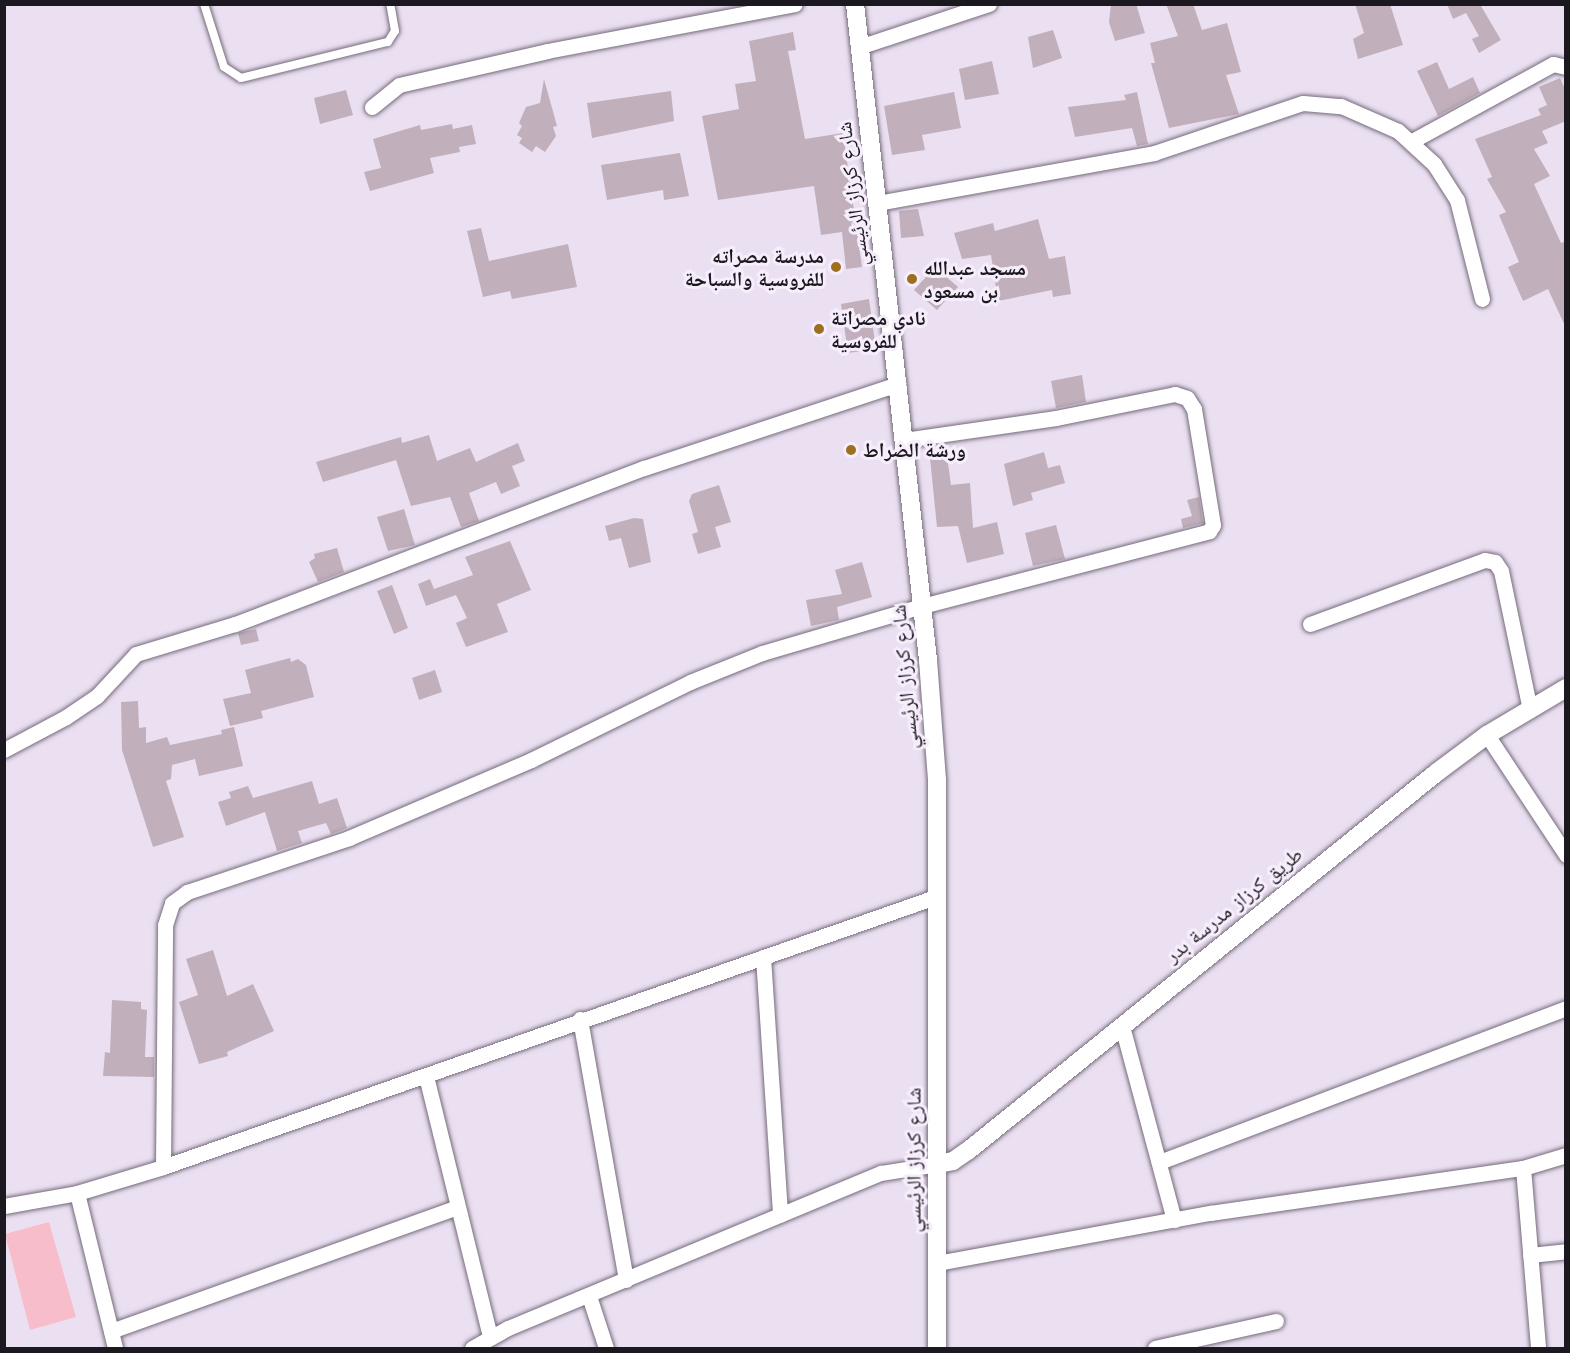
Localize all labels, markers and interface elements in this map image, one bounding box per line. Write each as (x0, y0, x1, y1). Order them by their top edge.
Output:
street label: شارع كرزاز الرئيسي (832, 121, 874, 267)
place label: مدرسة مصراته للفروسية والسباحة (685, 244, 824, 291)
place label: مسجد عبدالله بن مسعود (924, 256, 1026, 303)
marker: مدرسة مصراته للفروسية والسباحة (829, 260, 843, 274)
marker: مسجد عبدالله بن مسعود (905, 272, 919, 286)
place label: نادي مصراتة للفروسية (831, 306, 926, 353)
marker: نادي مصراتة للفروسية (812, 322, 826, 336)
place label: ورشة الضراط (863, 438, 966, 462)
marker: ورشة الضراط (844, 443, 858, 457)
street label: شارع كرزاز الرئيسي (887, 604, 923, 750)
street label: طريق كرزاز مدرسة بدر (1161, 842, 1307, 968)
street label: شارع كرزاز الرئيسي (902, 1087, 926, 1233)

